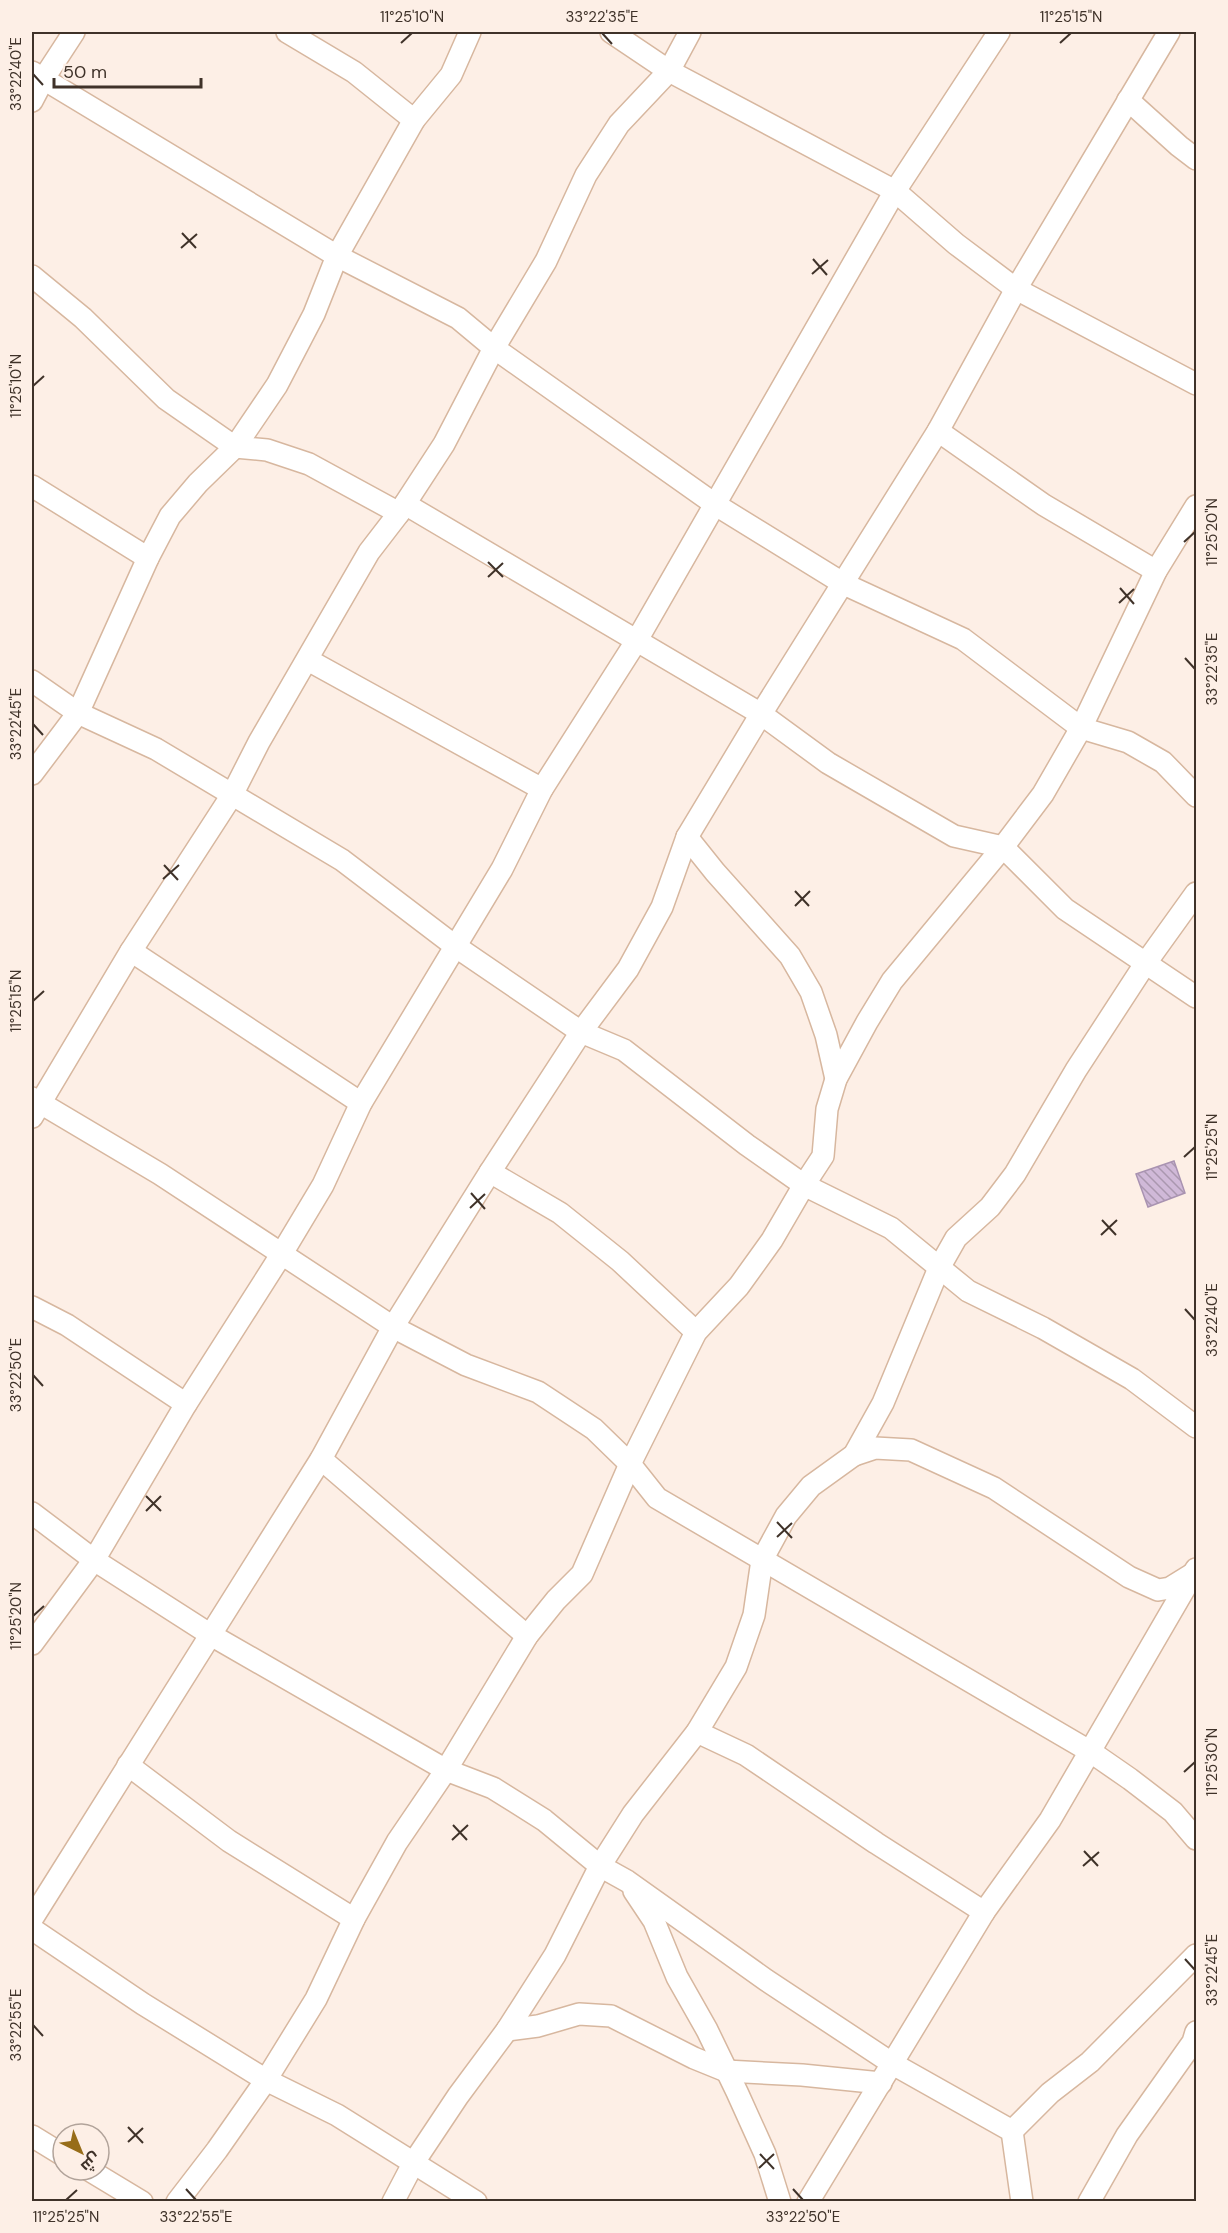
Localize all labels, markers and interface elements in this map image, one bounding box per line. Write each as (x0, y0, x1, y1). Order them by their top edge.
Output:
text: 11°25'10"N (380, 7, 444, 27)
text: 33°22'35"E (565, 7, 639, 27)
text: 11°25'15"N (1040, 7, 1102, 27)
text: 33°22'40"E (6, 37, 26, 111)
scale bar (54, 51, 201, 89)
text: 50 m (63, 60, 107, 84)
text: 11°25'10"N (6, 354, 26, 418)
text: 11°25'20"N (1202, 498, 1222, 566)
text: 33°22'35"E (1202, 632, 1222, 706)
text: 33°22'45"E (6, 688, 26, 760)
text: 11°25'15"N (6, 970, 26, 1032)
text: 11°25'25"N (1202, 1114, 1222, 1180)
text: 33°22'40"E (1202, 1283, 1222, 1357)
text: 33°22'50"E (6, 1338, 26, 1412)
text: 11°25'20"N (6, 1582, 26, 1650)
text: 11°25'30"N (1202, 1728, 1222, 1796)
text: 33°22'45"E (1202, 1934, 1222, 2006)
text: 33°22'55"E (6, 1989, 26, 2061)
north arrow (51, 2122, 111, 2182)
text: ش (76, 2148, 106, 2177)
text: 11°25'25"N (33, 2207, 99, 2227)
text: 33°22'55"E (160, 2207, 232, 2227)
text: 33°22'50"E (766, 2207, 840, 2227)

